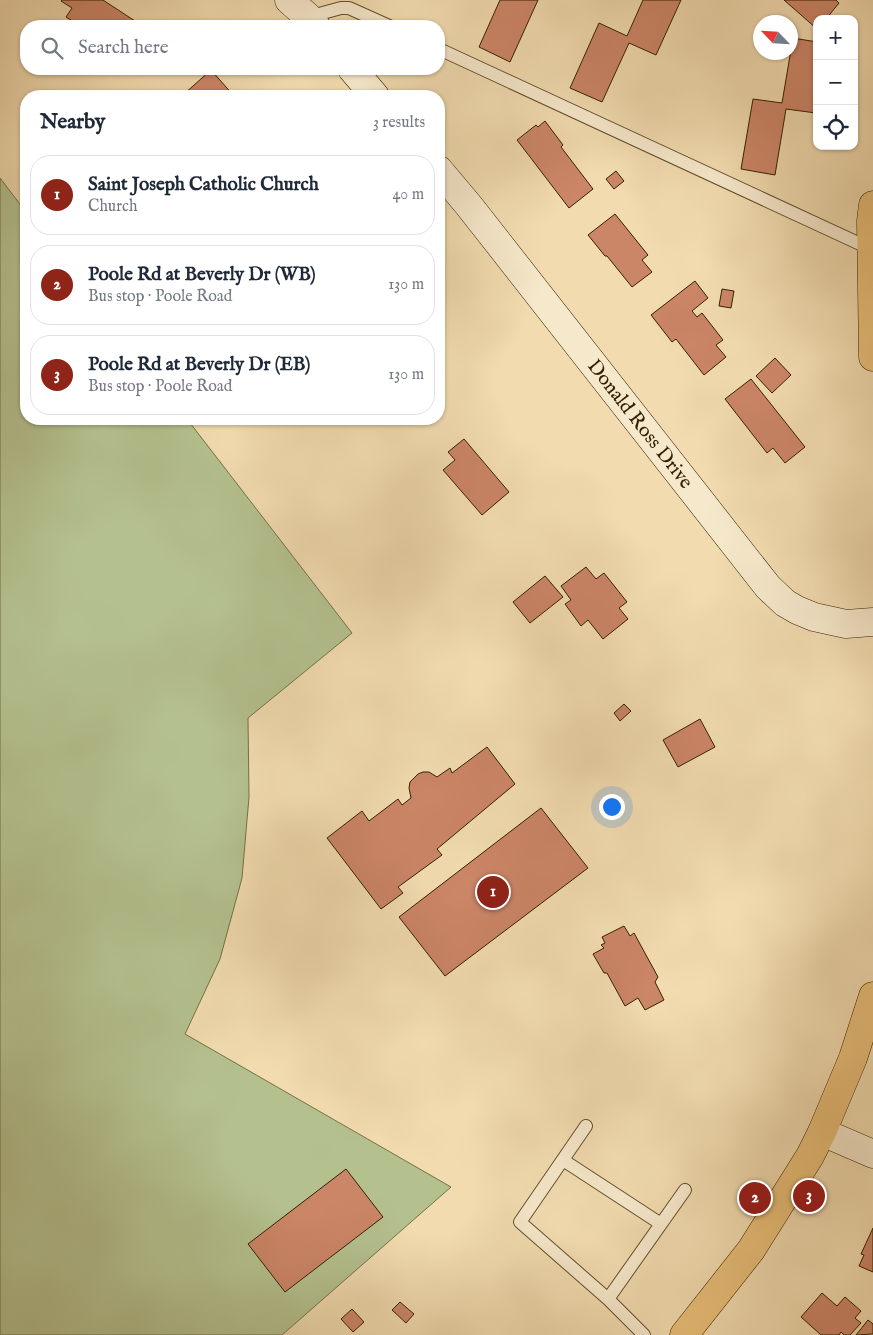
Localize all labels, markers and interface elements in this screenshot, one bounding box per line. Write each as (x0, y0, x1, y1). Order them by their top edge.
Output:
north arrow (753, 15, 798, 60)
map controls (813, 15, 858, 150)
button: + (813, 15, 858, 60)
search box (20, 20, 445, 75)
icon: search (38, 34, 66, 62)
text: Search here (78, 36, 169, 60)
button: − (813, 60, 858, 105)
button: locate (813, 105, 858, 150)
text: Nearby (40, 109, 105, 136)
text: 3 results (373, 113, 425, 133)
text: Saint Joseph Catholic Church (88, 173, 319, 197)
text: 1 (54, 185, 60, 205)
text: 40 m (392, 185, 424, 205)
text: Church (88, 197, 137, 217)
text: Poole Rd at Beverly Dr (WB) (88, 263, 316, 287)
text: 2 (53, 275, 61, 295)
text: 130 m (388, 275, 424, 295)
text: Bus stop · Poole Road (88, 287, 232, 307)
text: Poole Rd at Beverly Dr (EB) (88, 353, 310, 377)
street label: Donald Ross Drive (582, 354, 699, 494)
text: 3 (54, 365, 60, 385)
text: 130 m (388, 365, 424, 385)
text: Bus stop · Poole Road (88, 377, 232, 397)
your location (599, 794, 625, 820)
pin: 1 (477, 873, 509, 911)
pin: 3 (793, 1177, 825, 1215)
pin: 2 (739, 1179, 771, 1217)

